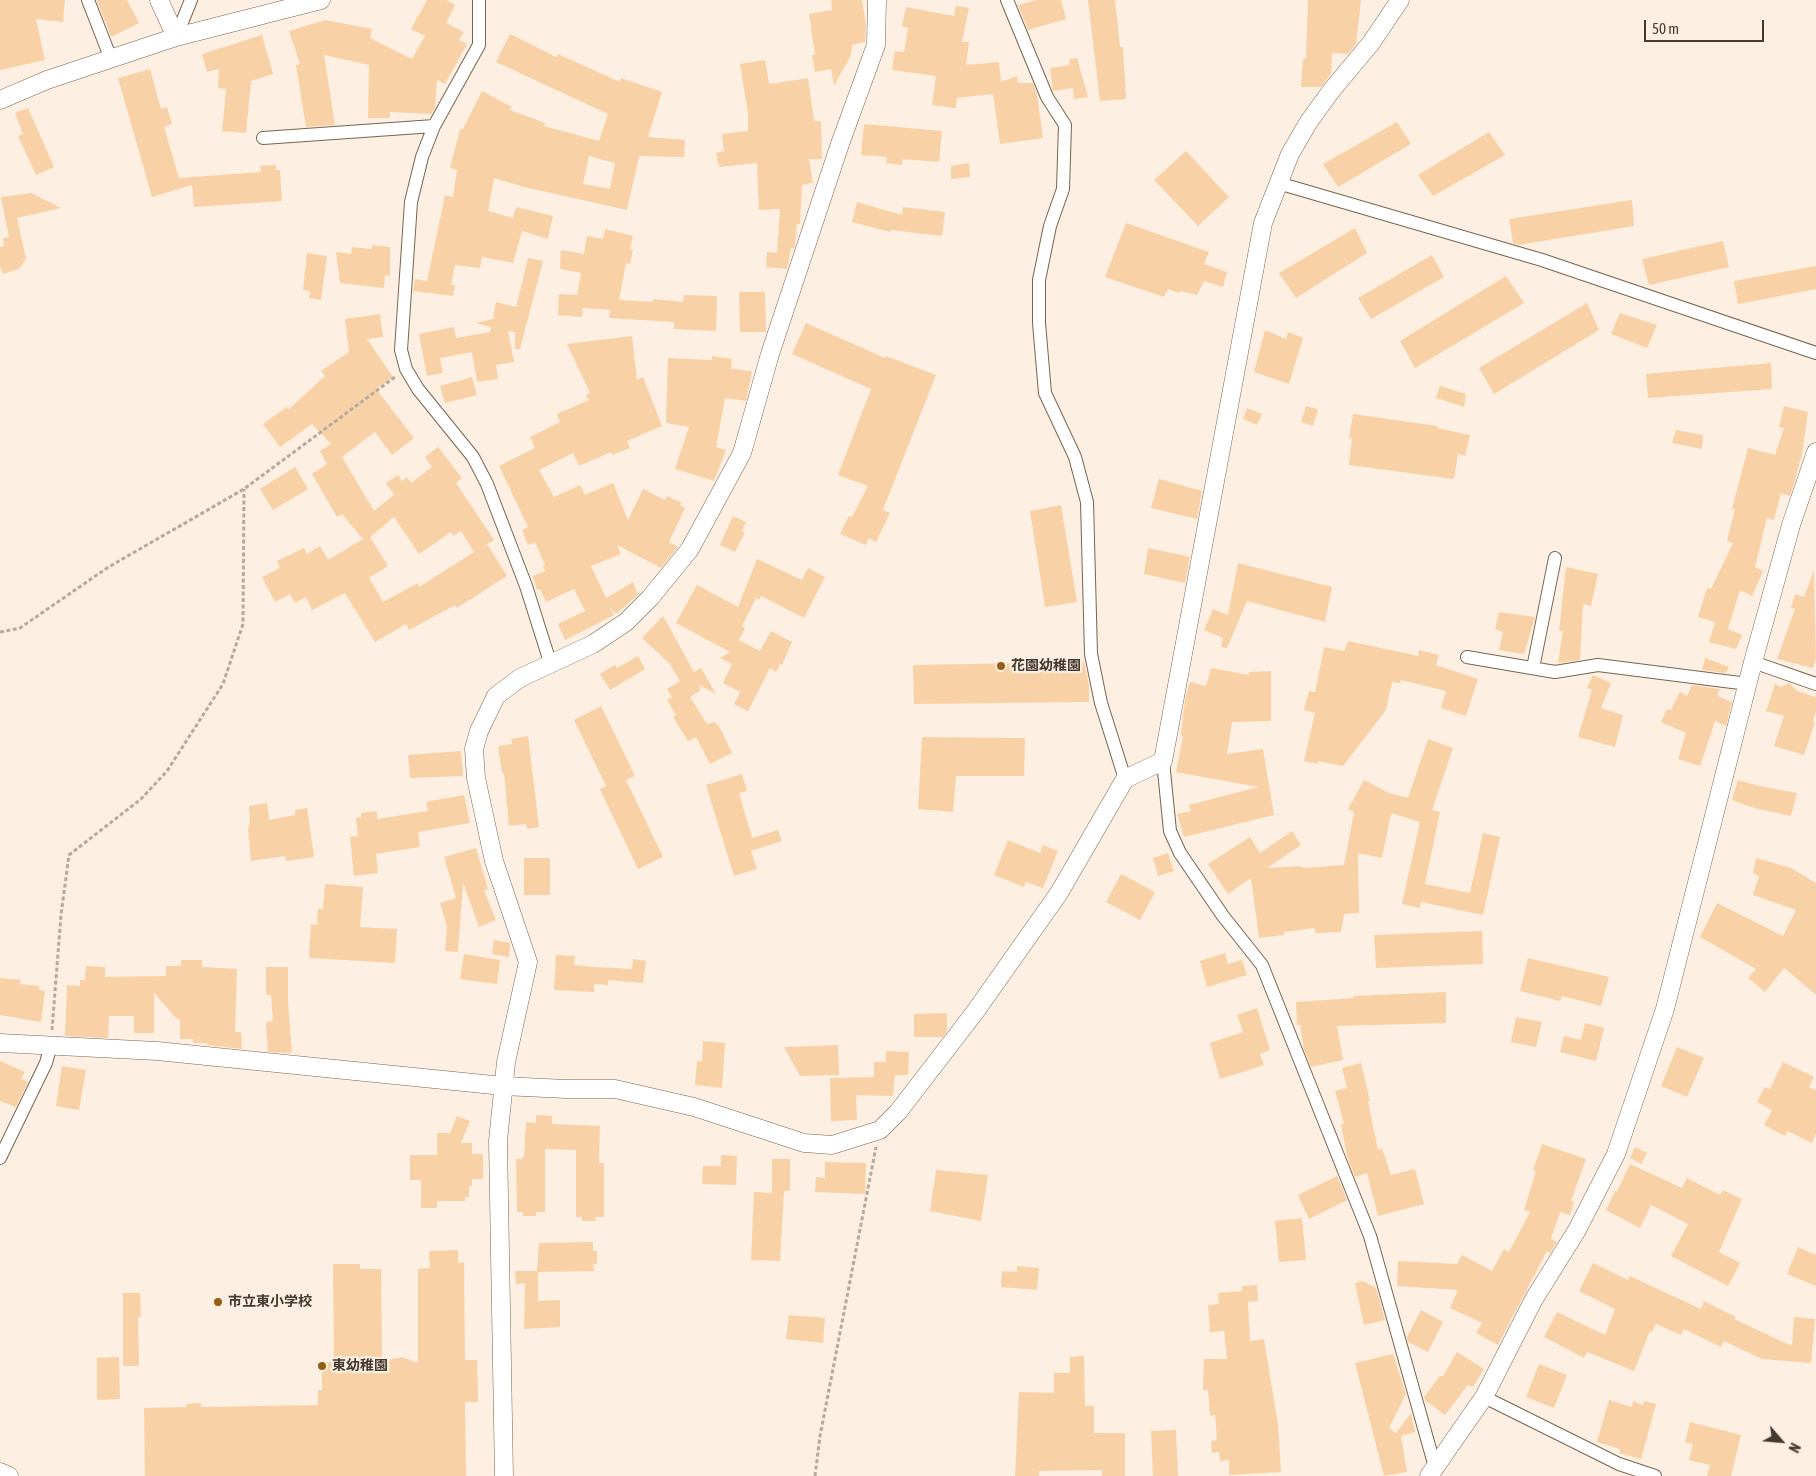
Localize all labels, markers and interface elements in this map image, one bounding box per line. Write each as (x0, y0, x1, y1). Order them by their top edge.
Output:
scale bar (1646, 10, 1766, 42)
text: 50 m (1652, 20, 1679, 37)
place label: 花園幼稚園 (1011, 658, 1081, 674)
marker: 花園幼稚園 (995, 660, 1007, 672)
place label: 市立東小学校 (228, 1294, 312, 1310)
marker: 市立東小学校 (212, 1296, 224, 1308)
place label: 東幼稚園 (332, 1358, 388, 1374)
marker: 東幼稚園 (316, 1360, 328, 1372)
north arrow (1756, 1416, 1806, 1466)
text: N (1785, 1440, 1803, 1455)

